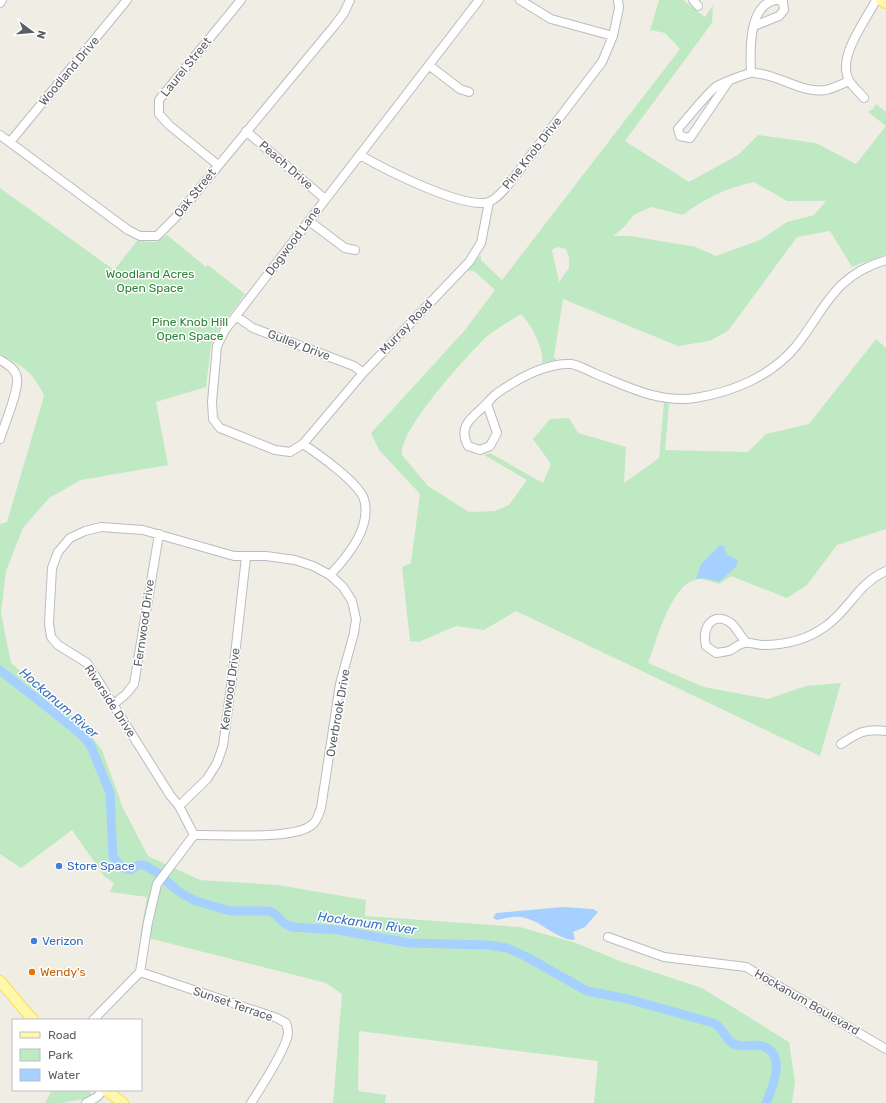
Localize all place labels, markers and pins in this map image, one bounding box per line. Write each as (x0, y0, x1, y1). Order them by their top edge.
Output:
place label: Store Space (67, 859, 135, 873)
marker: Store Space (54, 861, 64, 871)
place label: Verizon (42, 934, 84, 948)
marker: Verizon (29, 936, 39, 946)
place label: Wendy's (40, 965, 86, 979)
marker: Wendy's (27, 967, 37, 977)

